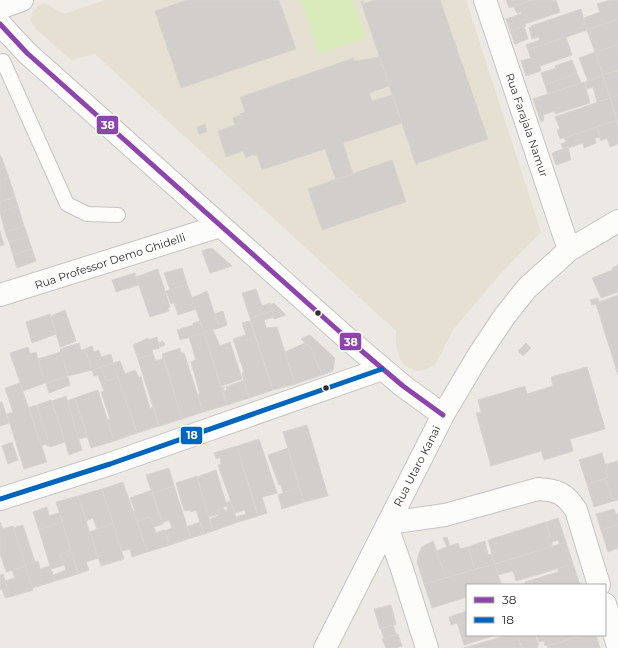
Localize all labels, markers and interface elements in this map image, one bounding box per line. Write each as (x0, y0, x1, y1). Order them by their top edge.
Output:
street label: Rua Farajala Namur (503, 71, 551, 179)
line badge: 38 (96, 115, 119, 135)
text: 38 (100, 118, 115, 132)
street label: Rua Professor Demo Ghidelli (33, 230, 187, 292)
unlabelled marker (313, 308, 323, 318)
line badge: 38 (339, 332, 362, 351)
text: 38 (343, 335, 358, 349)
unlabelled marker (321, 383, 331, 393)
street label: Rua Utaro Kanai (391, 423, 444, 509)
line badge: 18 (180, 426, 203, 445)
text: 18 (186, 428, 198, 442)
legend (466, 584, 606, 636)
text: 38 (502, 592, 517, 607)
text: 18 (502, 612, 514, 627)

